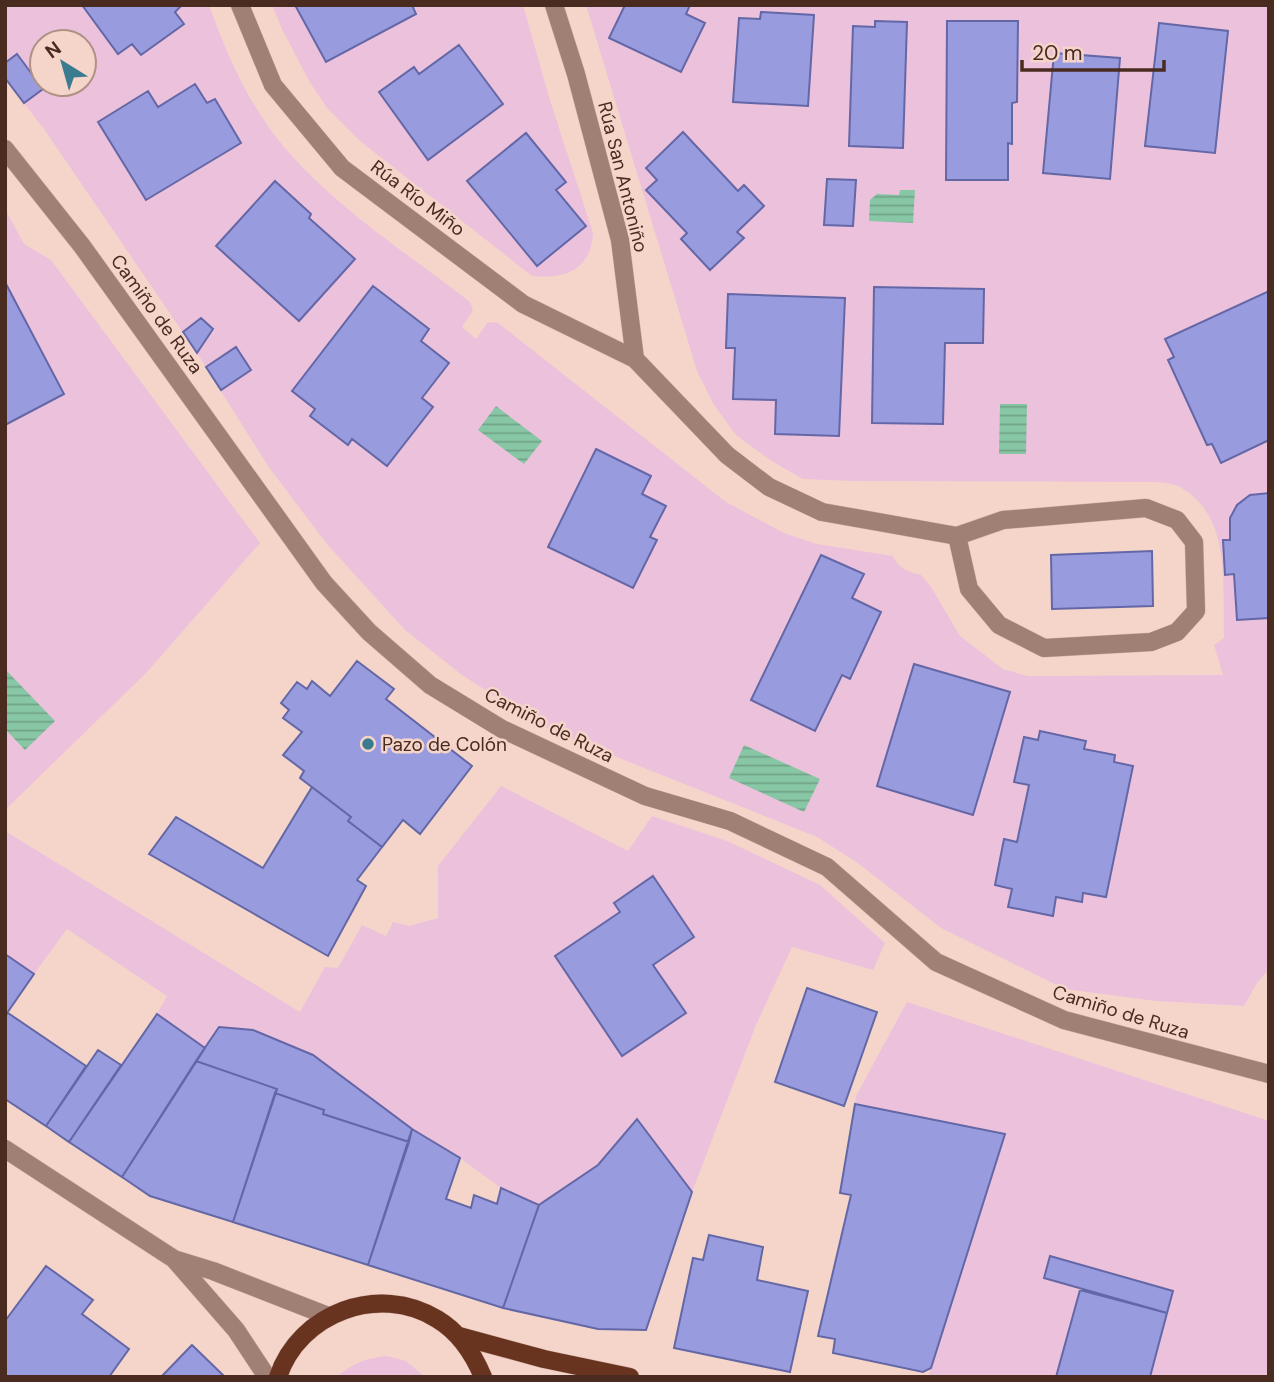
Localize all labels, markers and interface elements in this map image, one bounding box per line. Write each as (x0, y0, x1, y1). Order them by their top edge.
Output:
north arrow (28, 28, 98, 98)
scale bar (1022, 28, 1164, 72)
text: N (40, 36, 66, 64)
text: 20 m (1032, 39, 1083, 67)
street label: Rúa San Antoniño (592, 99, 654, 255)
street label: Rúa Río Miño (366, 154, 470, 242)
street label: Camiño de Ruza (105, 249, 209, 379)
street label: Camiño de Ruza (480, 682, 618, 768)
place label: Pazo de Colón (382, 732, 507, 757)
marker: Pazo de Colón (360, 736, 376, 752)
street label: Camiño de Ruza (1050, 979, 1192, 1045)

